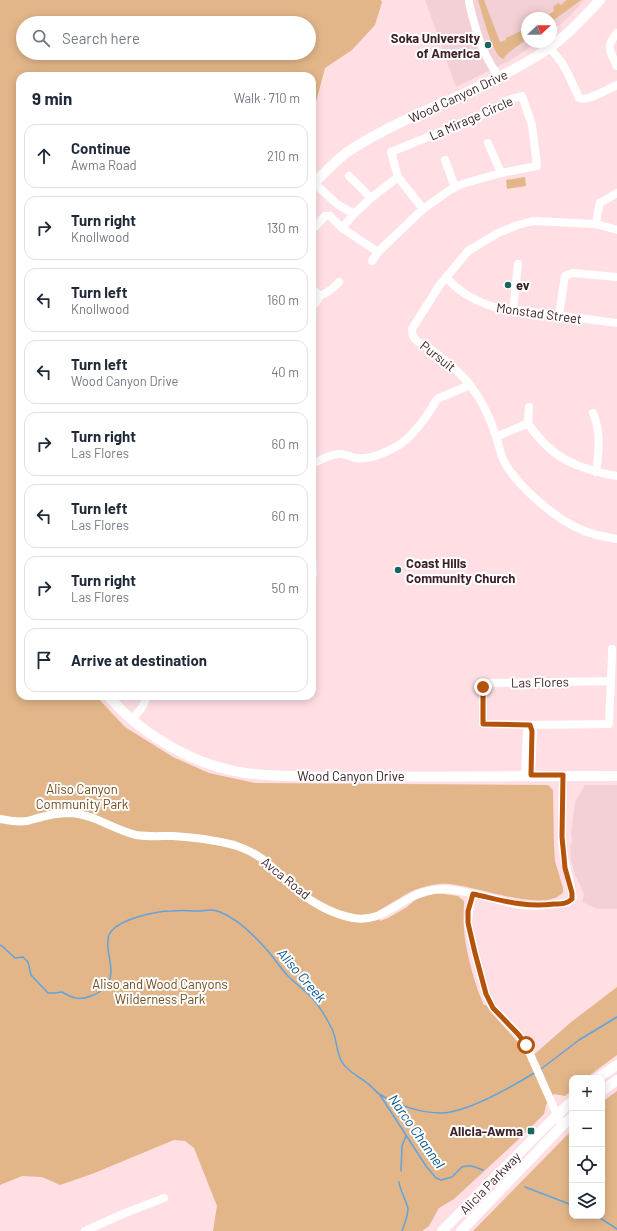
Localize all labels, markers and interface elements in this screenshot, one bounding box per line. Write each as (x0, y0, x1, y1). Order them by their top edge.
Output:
north arrow (521, 12, 557, 48)
search box (16, 16, 316, 60)
icon: search (30, 27, 52, 49)
text: Search here (62, 29, 140, 47)
place label: Soka University of America (391, 30, 480, 61)
marker: Soka University of America (483, 40, 493, 50)
street label: Wood Canyon Drive (406, 66, 510, 126)
text: 9 min (32, 88, 72, 108)
text: Walk · 710 m (234, 90, 300, 106)
street label: La Mirage Circle (427, 92, 515, 144)
text: Continue (71, 139, 131, 157)
icon: ahead (33, 145, 55, 167)
text: 210 m (267, 148, 299, 164)
text: Awma Road (71, 157, 137, 173)
text: Turn right (71, 211, 136, 229)
icon: right (33, 217, 55, 239)
text: 130 m (267, 220, 299, 236)
text: Knollwood (71, 229, 129, 245)
place label: ev (516, 277, 530, 293)
marker: ev (503, 280, 513, 290)
text: Turn left (71, 283, 127, 301)
icon: left (33, 289, 55, 311)
text: 160 m (267, 292, 299, 308)
street label: Monstad Street (495, 299, 583, 327)
text: Knollwood (71, 301, 129, 317)
street label: Pursuit (417, 337, 459, 375)
text: Turn left (71, 355, 127, 373)
icon: left (33, 361, 55, 383)
text: 40 m (271, 364, 299, 380)
text: Wood Canyon Drive (71, 373, 178, 389)
text: Turn right (71, 427, 136, 445)
icon: right (33, 433, 55, 455)
text: 60 m (272, 436, 299, 452)
text: Las Flores (71, 445, 129, 461)
text: Turn left (71, 499, 127, 517)
icon: left (33, 505, 55, 527)
text: 60 m (272, 508, 299, 524)
text: Las Flores (71, 517, 129, 533)
place label: Coast Hills Community Church (406, 555, 515, 586)
marker: Coast Hills Community Church (393, 565, 403, 575)
text: Turn right (71, 571, 136, 589)
icon: right (33, 577, 55, 599)
text: 50 m (272, 580, 299, 596)
text: Las Flores (71, 589, 129, 605)
icon: arrive (33, 649, 55, 671)
text: Arrive at destination (71, 651, 207, 669)
street label: Las Flores (511, 673, 569, 691)
route end (474, 678, 492, 696)
street label: Wood Canyon Drive (297, 768, 405, 784)
park label: Aliso Canyon Community Park (36, 781, 129, 812)
street label: Avca Road (258, 853, 314, 903)
water label: Aliso Creek (274, 945, 330, 1006)
park label: Aliso and Wood Canyons Wilderness Park (92, 976, 228, 1007)
route start (517, 1036, 535, 1054)
map controls (569, 1075, 605, 1219)
button: + (569, 1075, 605, 1111)
water label: Narco Channel (385, 1091, 449, 1171)
button: − (569, 1111, 605, 1147)
place label: Alicia-Awma (449, 1123, 523, 1139)
marker: Alicia-Awma (526, 1126, 536, 1136)
button: locate (569, 1147, 605, 1183)
street label: Alicia Parkway (456, 1148, 524, 1218)
button: layers (569, 1183, 605, 1219)

